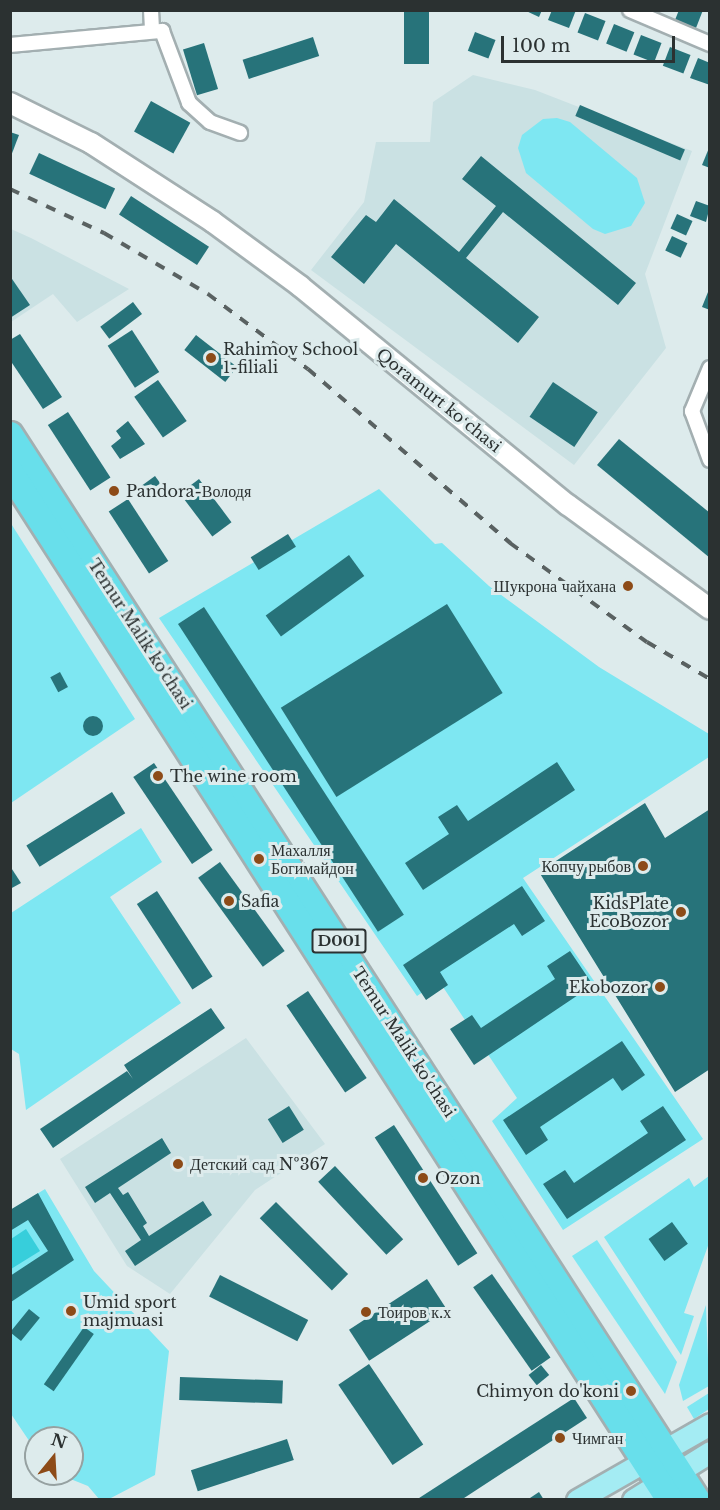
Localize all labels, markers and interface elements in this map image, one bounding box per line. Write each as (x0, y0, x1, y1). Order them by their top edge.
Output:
scale bar (504, 24, 678, 62)
text: 100 m (512, 35, 570, 57)
place label: Rahimov School 1-filiali (223, 339, 359, 377)
street label: Qoramurt koʻchasi (373, 344, 505, 456)
marker: Rahimov School 1-filiali (204, 351, 218, 365)
place label: Pandora-Володя (126, 481, 251, 501)
marker: Pandora-Володя (107, 484, 121, 498)
street label: Temur Malik ko'chasi (84, 555, 196, 713)
place label: Шукрона чайхана (494, 576, 616, 596)
marker: Шукрона чайхана (621, 579, 635, 593)
place label: The wine room (170, 766, 297, 786)
marker: The wine room (151, 769, 165, 783)
place label: Махалля Богимайдон (271, 840, 354, 878)
marker: Махалля Богимайдон (252, 852, 266, 866)
place label: Копчу рыбов (541, 856, 631, 876)
marker: Копчу рыбов (636, 859, 650, 873)
place label: Safia (241, 891, 279, 911)
place label: KidsPlate EcoBozor (589, 893, 669, 931)
marker: Safia (222, 894, 236, 908)
marker: KidsPlate EcoBozor (674, 905, 688, 919)
road number: D001 (310, 929, 368, 953)
street label: Temur Malik ko'chasi (348, 963, 460, 1121)
place label: Ekobozor (569, 977, 648, 997)
marker: Ekobozor (653, 980, 667, 994)
place label: Детский сад №367 (190, 1154, 328, 1174)
marker: Детский сад №367 (171, 1157, 185, 1171)
place label: Ozon (435, 1168, 480, 1188)
marker: Ozon (416, 1171, 430, 1185)
place label: Umid sport majmuasi (83, 1292, 177, 1330)
place label: Тоиров к.х (378, 1302, 451, 1322)
marker: Umid sport majmuasi (64, 1304, 78, 1318)
marker: Тоиров к.х (359, 1305, 373, 1319)
place label: Chimyon do'koni (476, 1381, 619, 1401)
marker: Chimyon do'koni (624, 1384, 638, 1398)
north arrow (24, 1426, 84, 1486)
place label: Чимган (572, 1428, 623, 1448)
text: N (49, 1429, 69, 1453)
marker: Чимган (553, 1431, 567, 1445)

